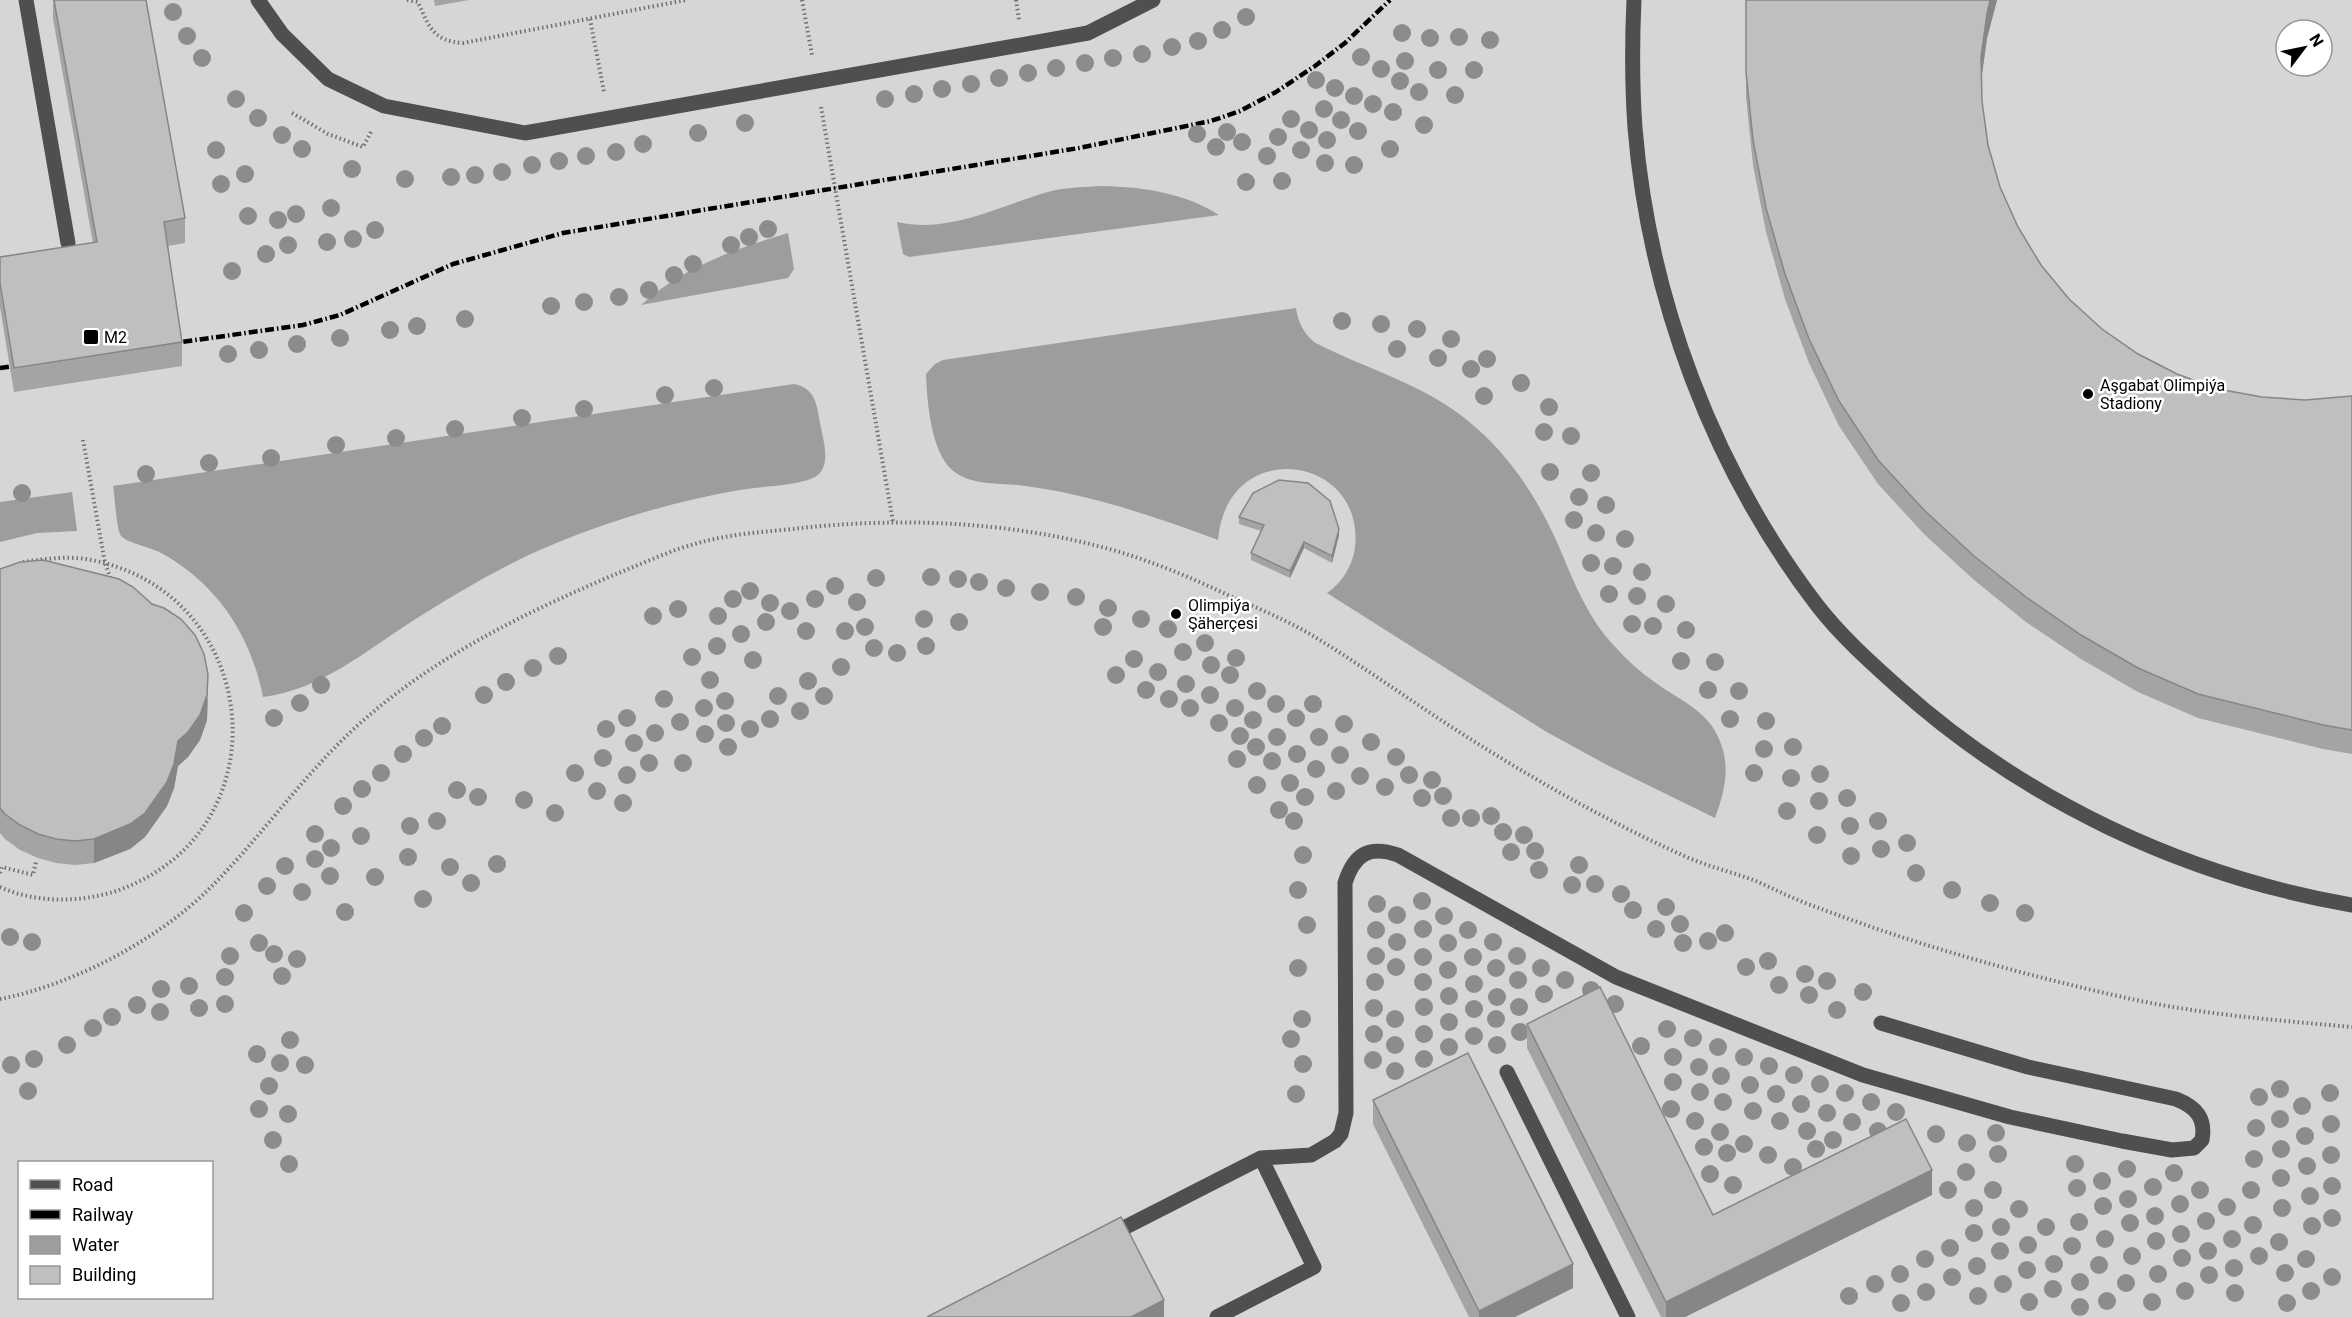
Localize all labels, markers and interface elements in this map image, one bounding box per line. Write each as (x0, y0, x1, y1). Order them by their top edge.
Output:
north arrow (2274, 18, 2334, 78)
text: N (2305, 30, 2327, 50)
marker: M2 (82, 328, 100, 346)
place label: M2 (104, 328, 127, 347)
place label: Aşgabat Olimpiýa Stadiony (2100, 376, 2225, 413)
marker: Aşgabat Olimpiýa Stadiony (2081, 387, 2095, 401)
place label: Olimpiýa Şäherçesi (1188, 596, 1258, 633)
marker: Olimpiýa Şäherçesi (1169, 607, 1183, 621)
legend (18, 1161, 213, 1299)
text: Road (72, 1174, 113, 1195)
text: Railway (72, 1204, 134, 1225)
text: Water (72, 1234, 119, 1255)
text: Building (72, 1264, 136, 1285)

